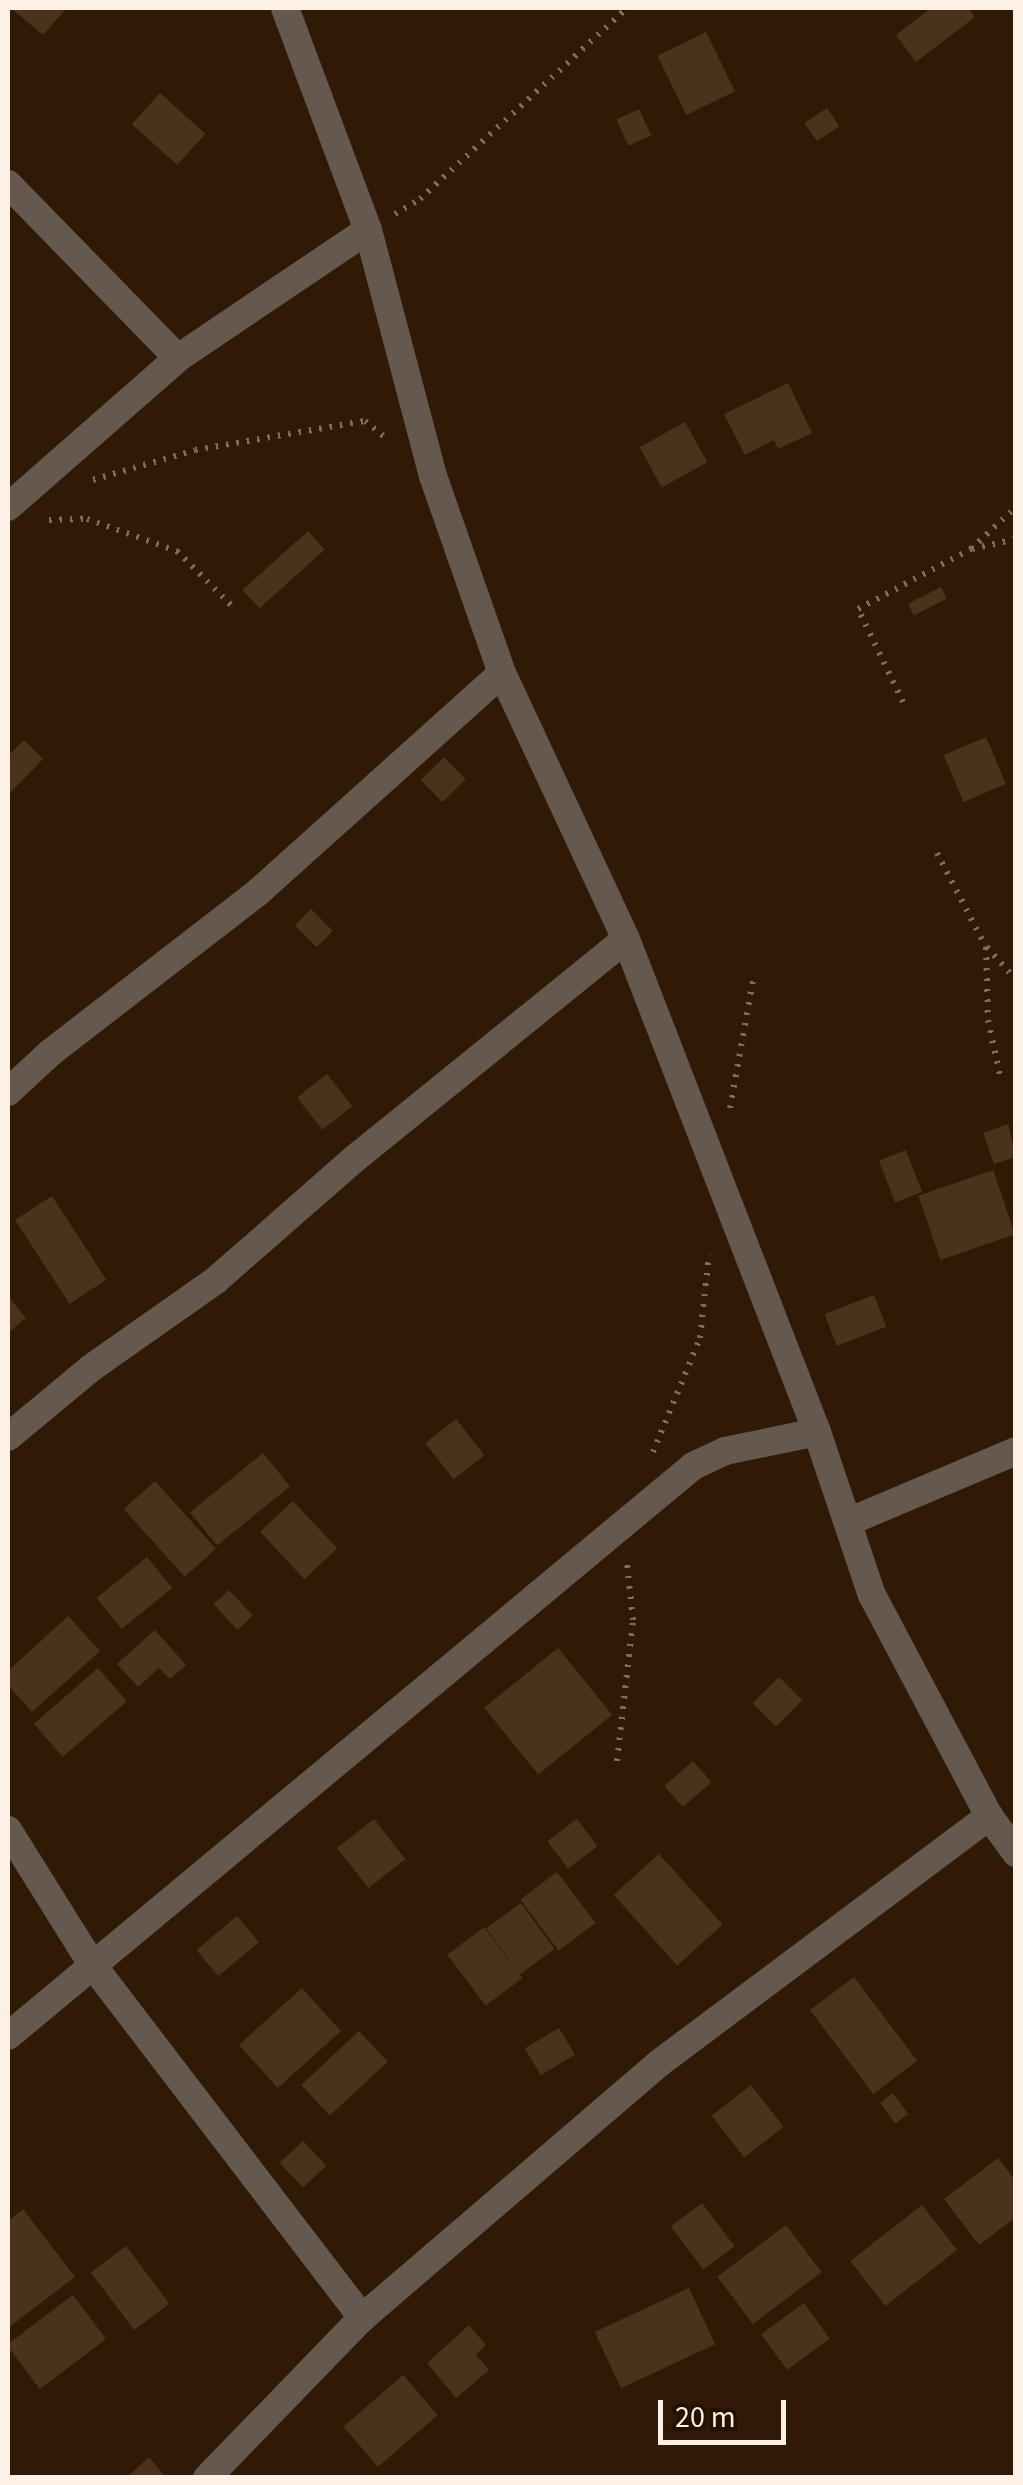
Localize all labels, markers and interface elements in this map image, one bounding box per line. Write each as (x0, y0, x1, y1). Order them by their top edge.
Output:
scale bar (663, 2380, 790, 2442)
text: 20 m (675, 2396, 736, 2439)

